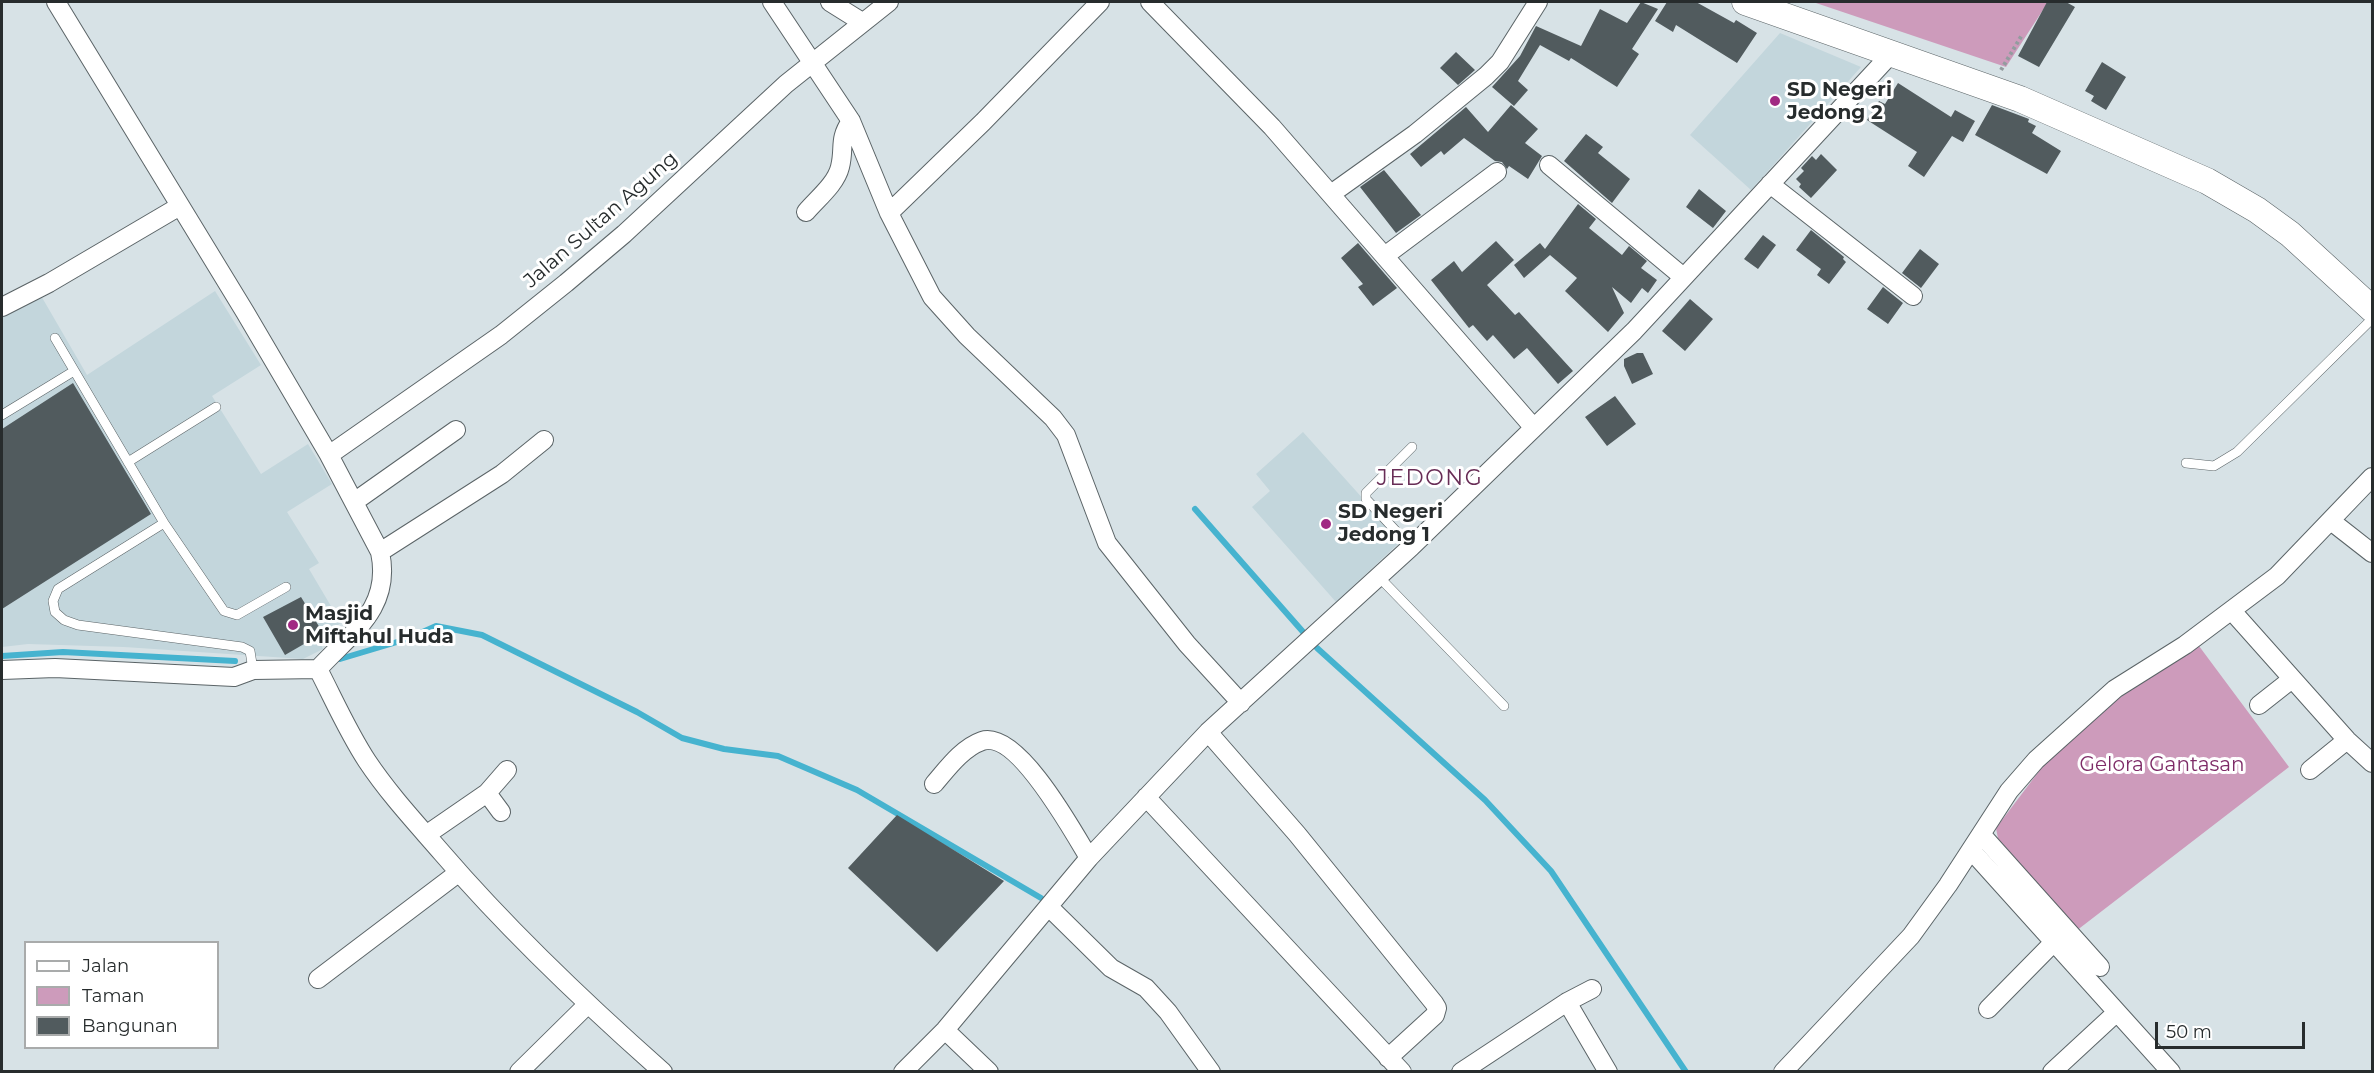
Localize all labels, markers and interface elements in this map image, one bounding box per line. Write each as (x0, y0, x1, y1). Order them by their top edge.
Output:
place label: SD Negeri Jedong 2 (1787, 78, 1892, 125)
marker: SD Negeri Jedong 2 (1768, 94, 1782, 108)
street label: Jalan Sultan Agung (519, 147, 683, 293)
district label: JEDONG (1377, 466, 1483, 492)
place label: SD Negeri Jedong 1 (1338, 500, 1443, 547)
marker: SD Negeri Jedong 1 (1319, 517, 1333, 531)
place label: Masjid Miftahul Huda (305, 602, 454, 649)
marker: Masjid Miftahul Huda (286, 618, 300, 632)
park label: Gelora Gantasan (2079, 753, 2245, 777)
legend (24, 941, 219, 1049)
text: Jalan (82, 955, 129, 977)
text: Taman (82, 985, 144, 1007)
scale bar (2158, 1010, 2308, 1048)
text: Bangunan (82, 1015, 178, 1037)
text: 50 m (2166, 1021, 2212, 1043)

